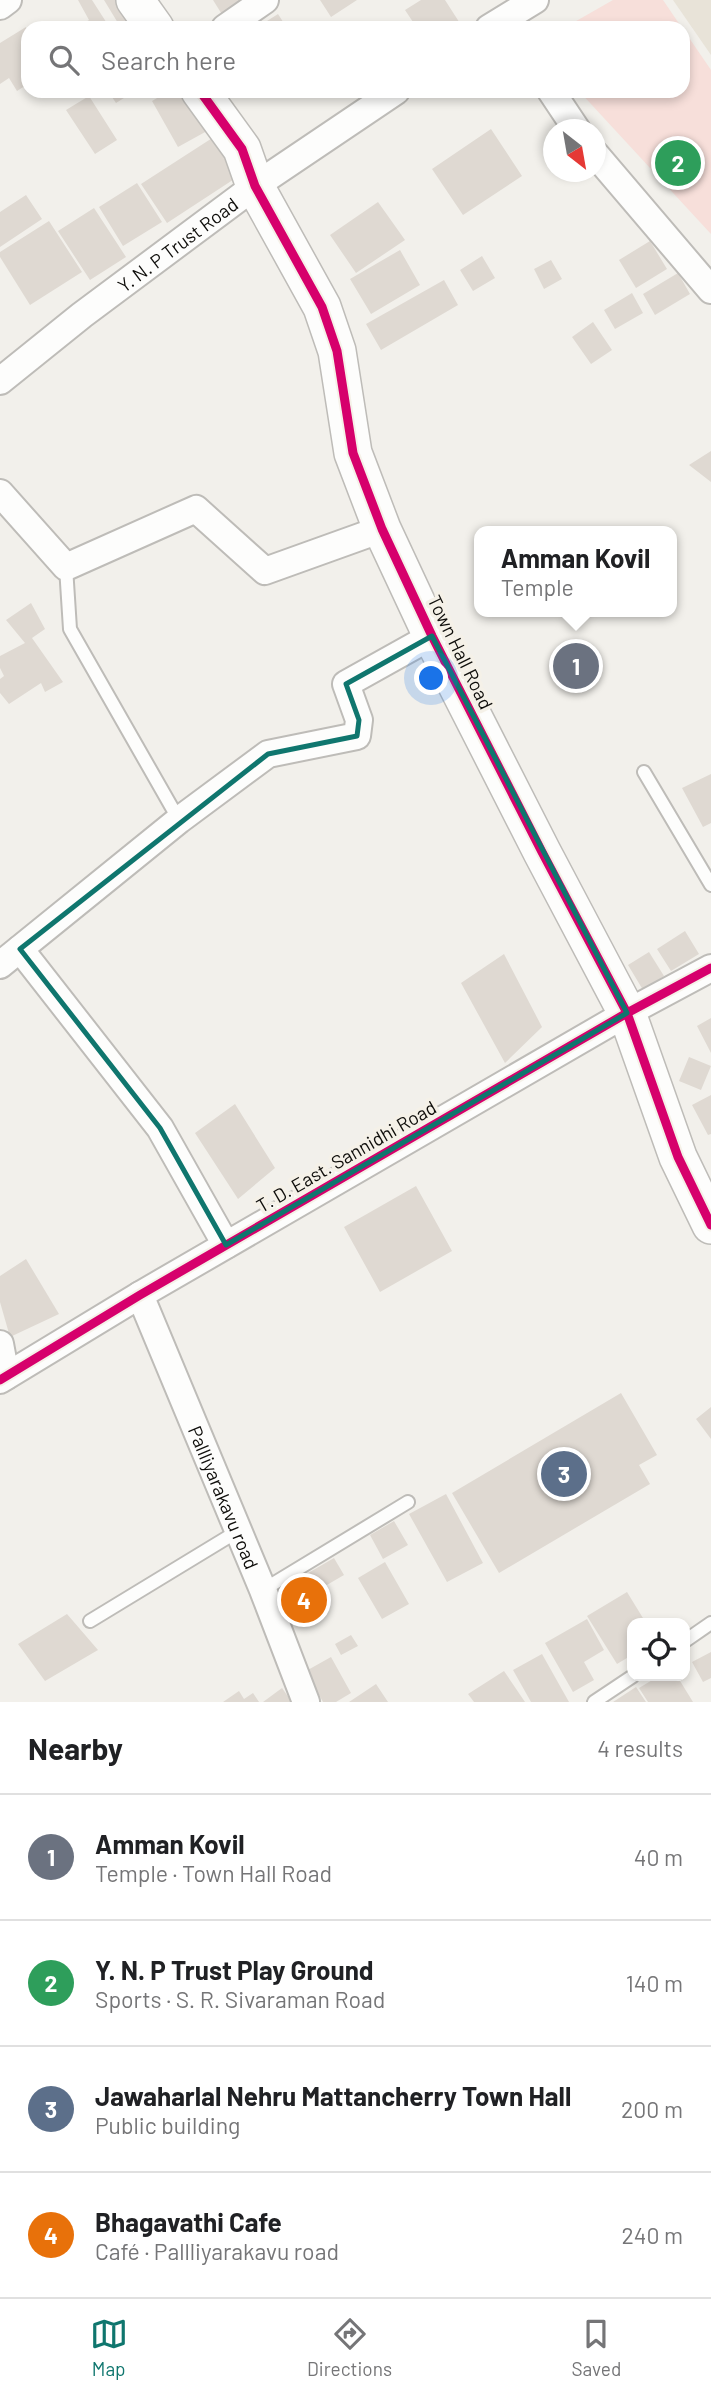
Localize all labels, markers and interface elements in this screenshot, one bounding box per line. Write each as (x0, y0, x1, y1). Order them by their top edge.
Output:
search box (21, 21, 690, 98)
icon: search (45, 41, 83, 79)
text: Search here (101, 44, 236, 75)
north arrow (543, 119, 606, 182)
pin: 2 (655, 137, 701, 189)
street label: Y. N. P Trust Road (113, 192, 242, 296)
popup (474, 526, 677, 617)
text: Amman Kovil (501, 542, 650, 573)
text: Temple (501, 573, 574, 601)
street label: Town Hall Road (424, 591, 498, 713)
pin: 1 (553, 640, 599, 692)
your location (414, 661, 448, 695)
street label: T. D. East. Sannidhi Road (252, 1095, 440, 1217)
street label: Pallliyarakavu road (184, 1422, 264, 1572)
pin: 3 (541, 1448, 587, 1500)
pin: 4 (281, 1574, 327, 1626)
map controls (627, 1618, 690, 1681)
button: locate (627, 1618, 690, 1681)
text: Nearby (28, 1730, 123, 1766)
text: 4 results (597, 1734, 683, 1762)
text: Amman Kovil (95, 1828, 245, 1859)
text: 1 (47, 1843, 55, 1871)
text: 40 m (634, 1843, 683, 1871)
text: Temple · Town Hall Road (95, 1859, 332, 1887)
text: Y. N. P Trust Play Ground (95, 1954, 374, 1985)
text: 2 (45, 1969, 57, 1997)
text: 140 m (626, 1969, 683, 1997)
text: Sports · S. R. Sivaraman Road (95, 1985, 385, 2013)
text: Jawaharlal Nehru Mattancherry Town Hall (95, 2080, 571, 2111)
text: 3 (45, 2095, 57, 2123)
text: 200 m (621, 2095, 683, 2123)
text: Public building (95, 2111, 240, 2139)
text: Bhagavathi Cafe (95, 2206, 282, 2237)
text: 4 (44, 2221, 58, 2249)
text: 240 m (621, 2221, 683, 2249)
text: Café · Pallliyarakavu road (95, 2237, 339, 2265)
tab: Map (90, 2315, 128, 2380)
tab: Directions (307, 2315, 392, 2380)
tab: Saved (571, 2315, 621, 2380)

